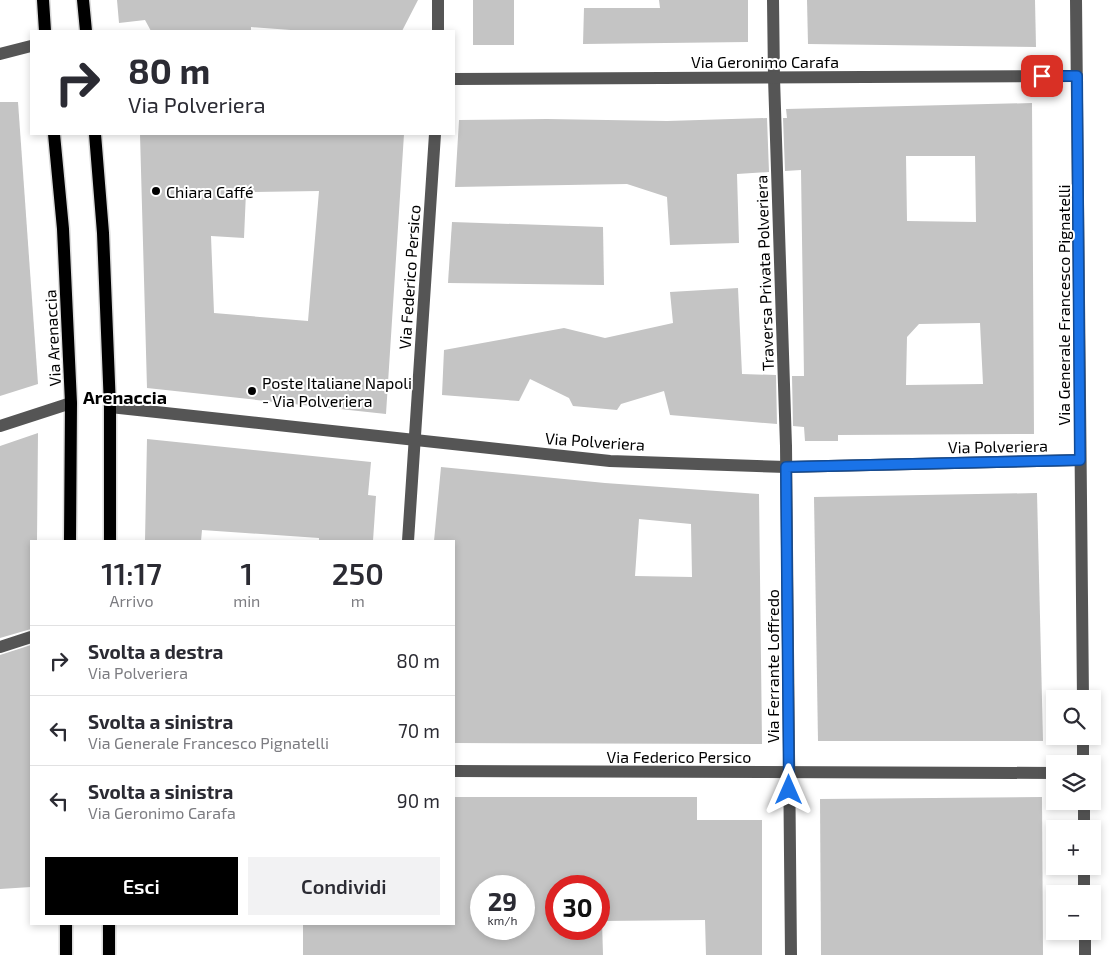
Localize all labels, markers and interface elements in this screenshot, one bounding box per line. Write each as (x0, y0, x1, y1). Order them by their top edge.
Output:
text: 80 m (128, 49, 210, 91)
icon: right (45, 50, 110, 115)
street label: Via Geronimo Carafa (691, 52, 839, 71)
pin (1021, 55, 1063, 97)
icon: arrive (1028, 62, 1056, 90)
text: Via Polveriera (128, 91, 266, 117)
street label: Traversa Privata Polveriera (751, 175, 777, 371)
place label: Chiara Caffé (166, 182, 254, 201)
marker: Chiara Caffé (150, 185, 162, 197)
street label: Via Generale Francesco Pignatelli (1054, 185, 1073, 425)
street label: Via Federico Persico (394, 204, 424, 350)
street label: Via Arenaccia (40, 289, 64, 387)
place label: Poste Italiane Napoli - Via Polveriera (262, 373, 412, 410)
marker: Poste Italiane Napoli - Via Polveriera (246, 385, 258, 397)
district label: Arenaccia (83, 386, 167, 408)
street label: Via Polveriera (544, 428, 646, 454)
street label: Via Polveriera (948, 436, 1048, 456)
text: 11:17 (101, 555, 162, 591)
text: 1 (241, 555, 253, 591)
text: 250 (332, 555, 384, 591)
street label: Via Ferrante Loffredo (763, 589, 782, 743)
text: Arrivo (109, 591, 154, 610)
text: min (233, 591, 260, 610)
text: m (351, 591, 365, 610)
text: Svolta a destra (88, 640, 223, 663)
icon: right (45, 647, 73, 675)
text: 80 m (396, 649, 440, 672)
text: Via Polveriera (88, 663, 188, 682)
map controls (1046, 690, 1101, 940)
button: search (1046, 690, 1101, 745)
text: Svolta a sinistra (88, 710, 233, 733)
icon: left (45, 717, 73, 745)
text: 70 m (398, 719, 440, 742)
text: Via Generale Francesco Pignatelli (88, 733, 329, 752)
street label: Via Federico Persico (607, 747, 751, 766)
button: layers (1046, 755, 1101, 810)
position arrow (762, 763, 814, 815)
text: Svolta a sinistra (88, 780, 233, 803)
icon: left (45, 787, 73, 815)
text: 90 m (397, 789, 440, 812)
text: Via Geronimo Carafa (88, 803, 236, 822)
button: + (1046, 820, 1101, 875)
button: Esci (45, 857, 238, 915)
button: Condividi (248, 857, 440, 915)
speed limit sign: 30 (545, 875, 610, 940)
button: − (1046, 885, 1101, 940)
text: 29 (488, 886, 517, 916)
text: km/h (488, 913, 517, 927)

